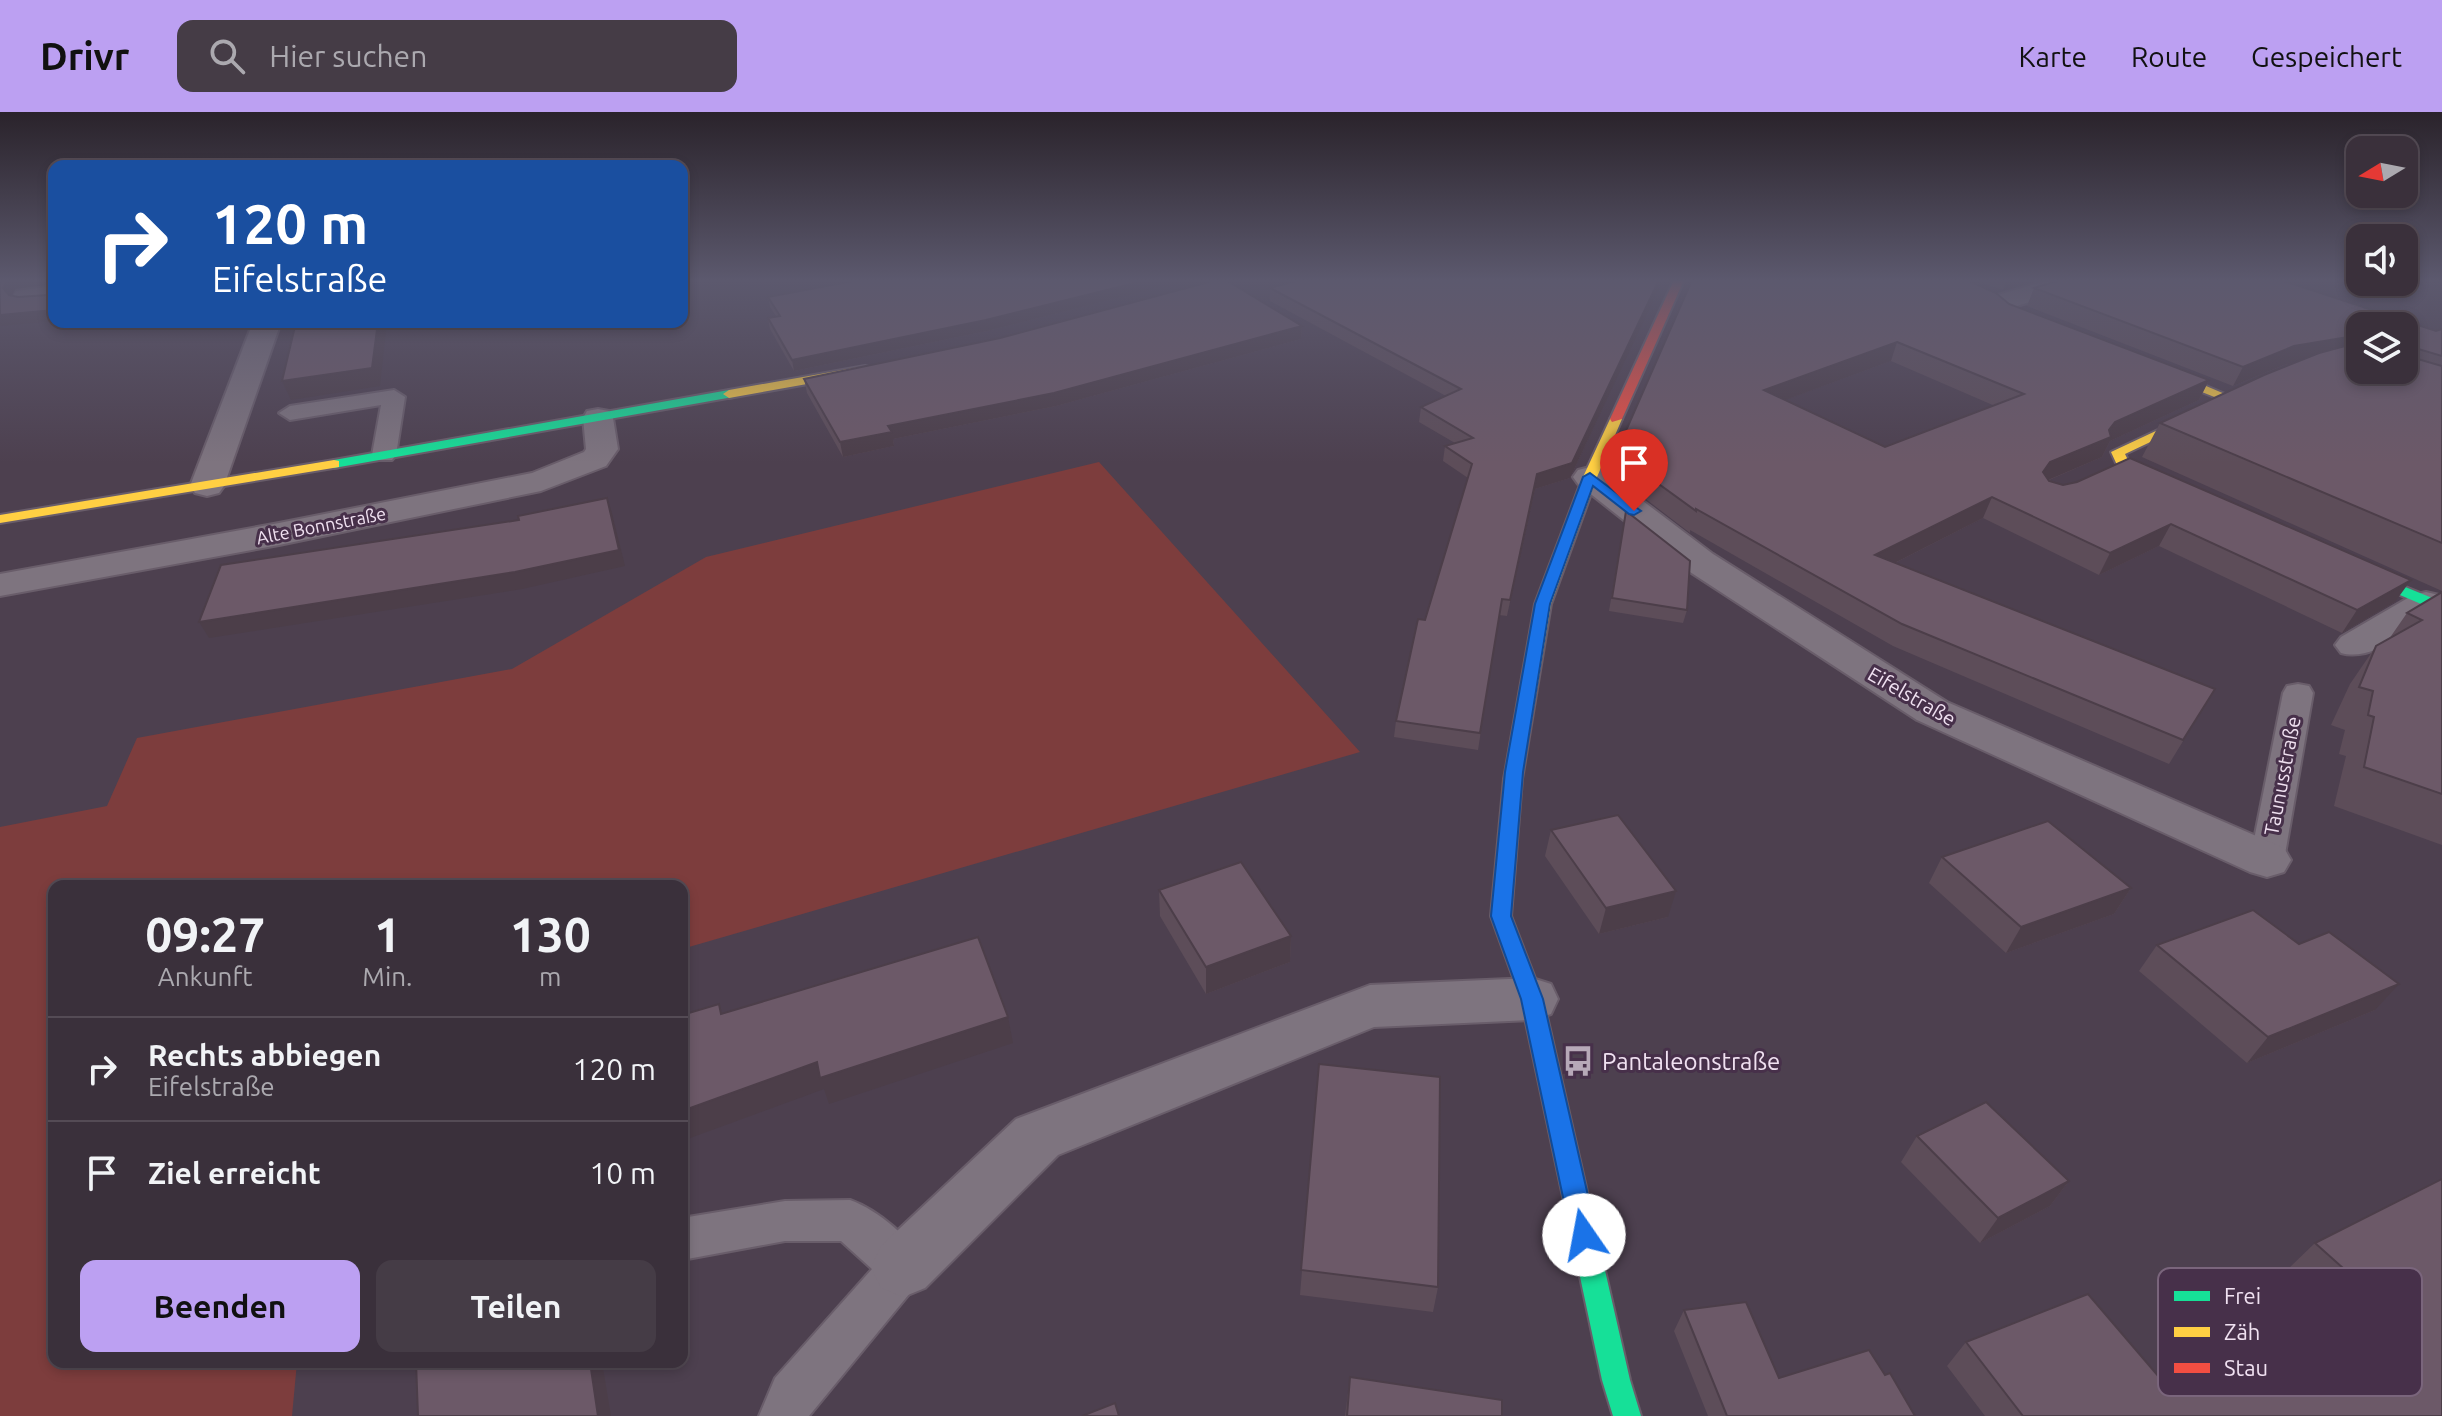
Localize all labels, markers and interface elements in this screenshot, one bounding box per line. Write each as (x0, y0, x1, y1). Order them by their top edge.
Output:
search box (177, 20, 737, 92)
icon: search (205, 34, 249, 78)
text: Drivr (40, 35, 129, 77)
text: Hier suchen (269, 39, 427, 73)
text: Karte (2018, 41, 2087, 72)
text: Route (2131, 41, 2207, 72)
text: Gespeichert (2251, 41, 2402, 72)
north arrow (2346, 136, 2418, 208)
map controls (2346, 136, 2418, 384)
icon: right (80, 192, 184, 296)
text: 120 m (212, 192, 368, 255)
button: sound (2346, 224, 2418, 296)
text: Eifelstraße (212, 258, 387, 299)
button: layers (2346, 312, 2418, 384)
pin (1600, 429, 1668, 511)
icon: arrive (1612, 441, 1656, 485)
street label: Alte Bonnstraße (254, 503, 388, 547)
street label: Eifelstraße (1864, 662, 1960, 730)
street label: Taunusstraße (2259, 714, 2305, 838)
text: 09:27 (145, 907, 265, 961)
text: 1 (374, 907, 401, 961)
text: 130 (510, 907, 591, 961)
text: Ankunft (158, 962, 253, 991)
text: Min. (362, 962, 413, 991)
text: m (539, 962, 561, 991)
text: Rechts abbiegen (148, 1038, 381, 1072)
bus stop icon: Pantaleonstraße (1561, 1044, 1595, 1078)
icon: right (80, 1047, 124, 1091)
place label: Pantaleonstraße (1602, 1048, 1780, 1075)
text: 120 m (572, 1052, 656, 1086)
text: Eifelstraße (148, 1072, 275, 1101)
icon: arrive (80, 1151, 124, 1195)
text: Ziel erreicht (148, 1156, 321, 1190)
text: 10 m (589, 1156, 656, 1190)
position arrow (1542, 1193, 1626, 1277)
button: Beenden (80, 1260, 360, 1352)
button: Teilen (376, 1260, 656, 1352)
legend (2158, 1268, 2422, 1396)
text: Frei (2224, 1283, 2261, 1308)
text: Zäh (2224, 1319, 2260, 1344)
text: Stau (2224, 1355, 2268, 1380)

